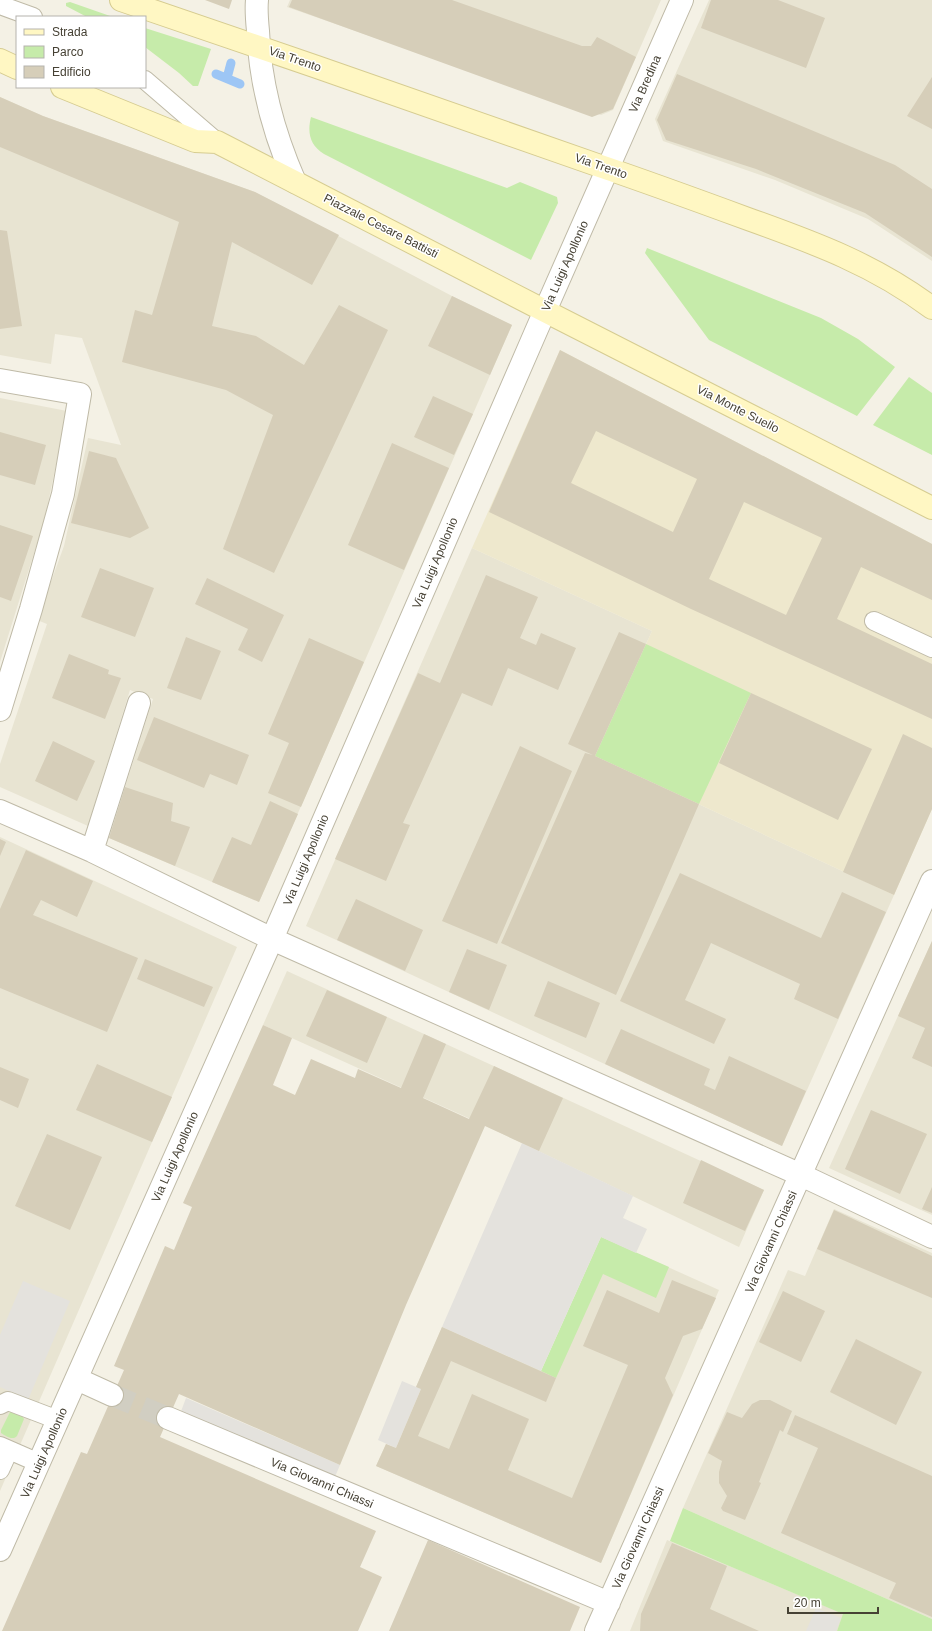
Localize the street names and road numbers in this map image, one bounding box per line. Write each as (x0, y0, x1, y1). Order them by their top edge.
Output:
street label: Via Trento (267, 44, 323, 75)
street label: Via Bredina (626, 53, 664, 115)
street label: Via Trento (573, 151, 629, 182)
street label: Piazzale Cesare Battisti (321, 191, 441, 261)
street label: Via Luigi Apollonio (539, 218, 591, 314)
street label: Via Monte Suello (694, 382, 782, 436)
street label: Via Luigi Apollonio (409, 515, 461, 611)
street label: Via Luigi Apollonio (280, 812, 332, 908)
street label: Via Luigi Apollonio (149, 1109, 201, 1205)
street label: Via Giovanni Chiassi (742, 1189, 800, 1295)
street label: Via Luigi Apollonio (18, 1405, 70, 1501)
street label: Via Giovanni Chiassi (268, 1455, 376, 1511)
street label: Via Giovanni Chiassi (609, 1485, 667, 1591)

